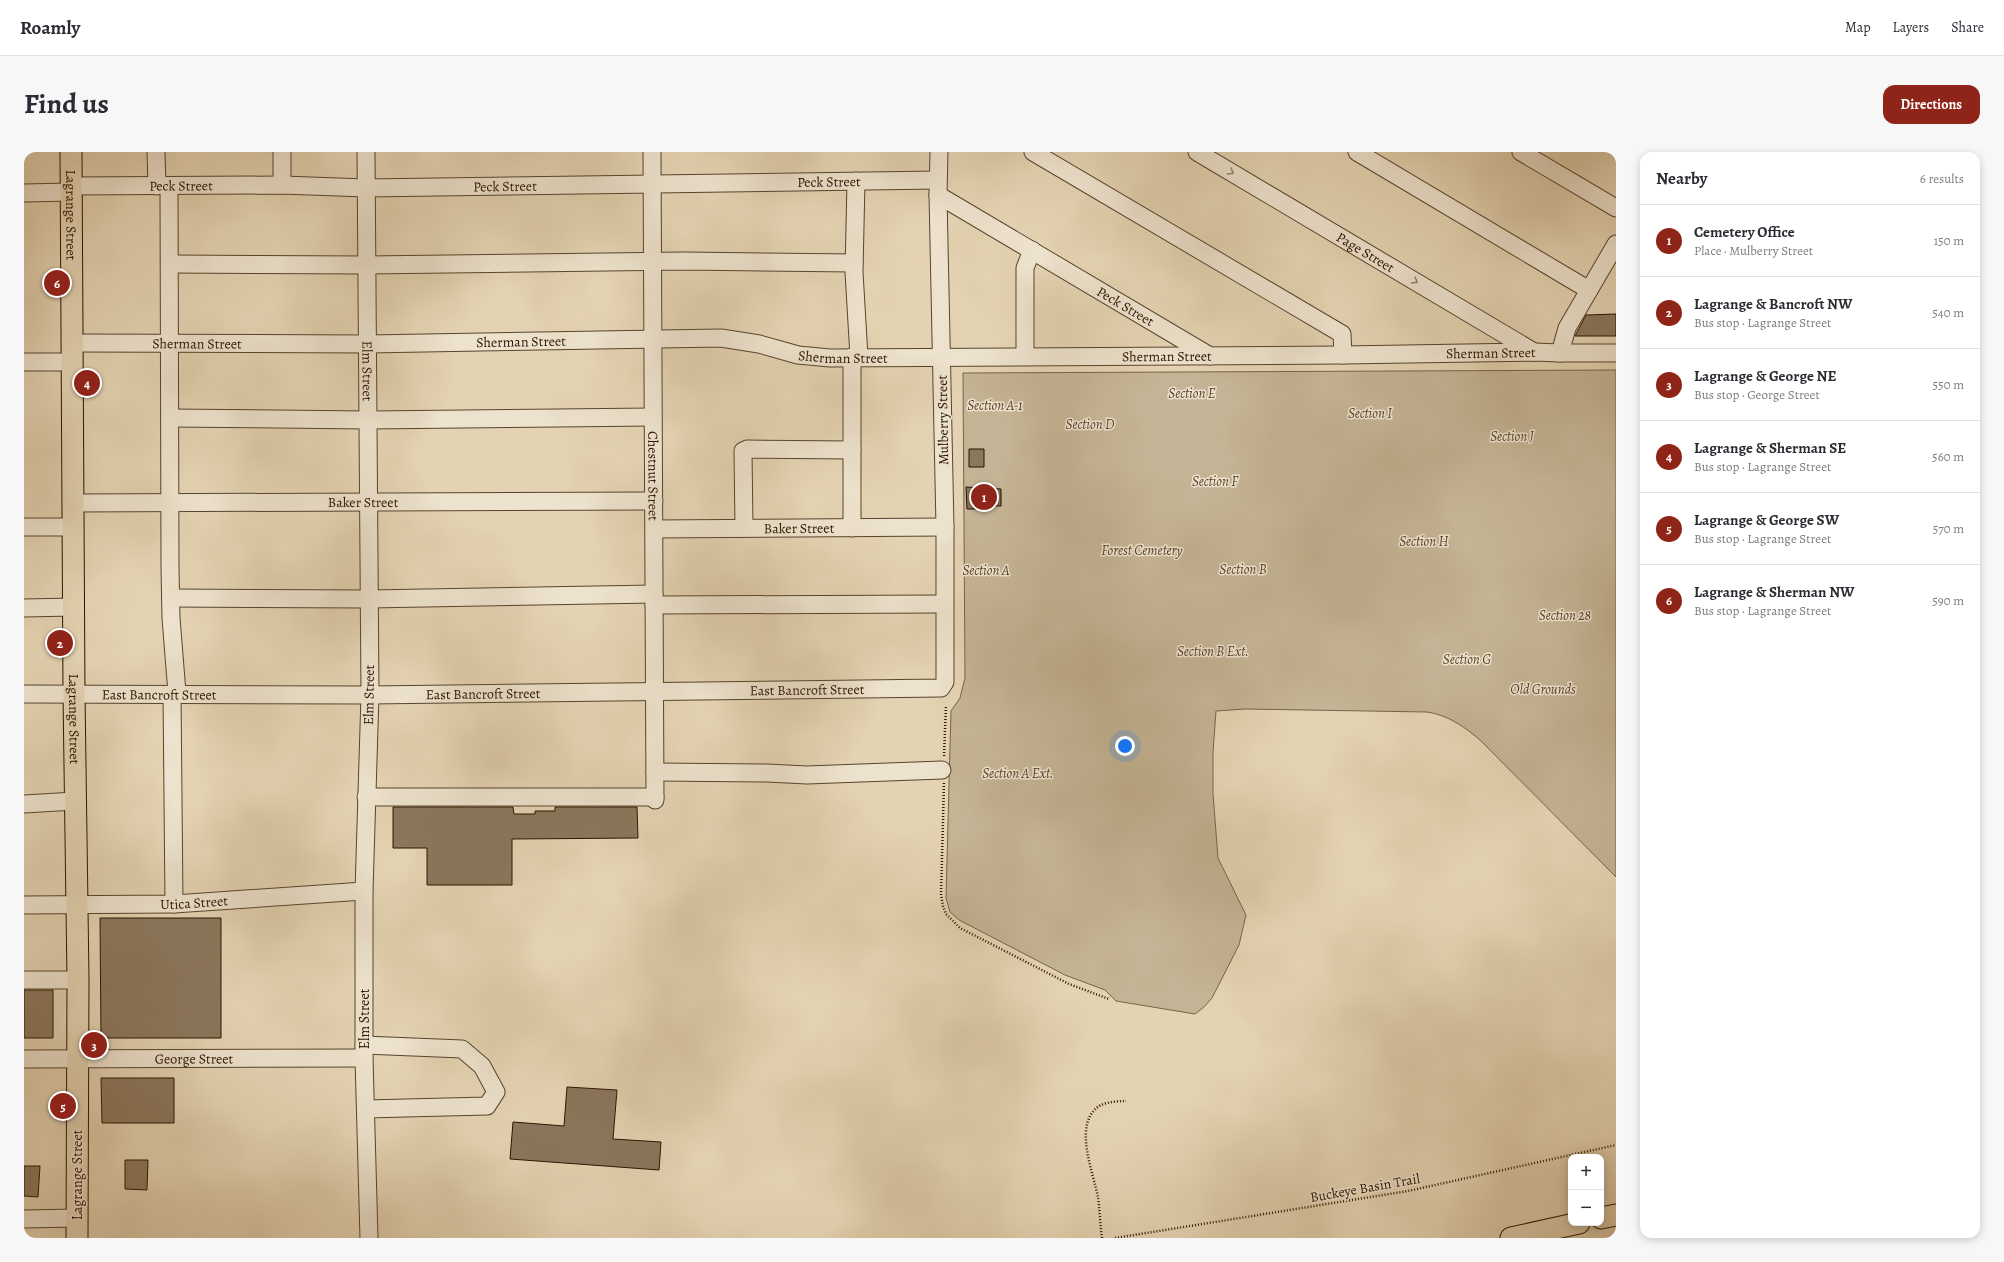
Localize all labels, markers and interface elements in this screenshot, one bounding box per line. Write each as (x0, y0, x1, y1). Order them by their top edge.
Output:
text: Roamly (20, 15, 80, 41)
text: Map (1845, 18, 1871, 37)
text: Layers (1893, 18, 1929, 37)
text: Share (1951, 18, 1984, 37)
text: Find us (24, 85, 109, 123)
button: Directions (1883, 85, 1980, 124)
one-way arrow (1227, 167, 1234, 174)
text: Nearby (1656, 167, 1707, 190)
street label: Lagrange Street (62, 170, 81, 261)
text: 6 results (1920, 170, 1964, 187)
street label: Peck Street (797, 172, 861, 191)
street label: Peck Street (149, 176, 213, 195)
street label: Peck Street (473, 176, 537, 196)
text: Cemetery Office (1694, 222, 1795, 242)
street label: Page Street (1333, 227, 1398, 277)
text: 1 (1667, 232, 1671, 249)
text: 150 m (1934, 232, 1964, 249)
text: Place · Mulberry Street (1694, 242, 1813, 259)
pin: 6 (44, 268, 70, 298)
one-way arrow (1411, 276, 1418, 284)
street label: Peck Street (1093, 282, 1158, 331)
text: Lagrange & Bancroft NW (1694, 294, 1852, 314)
text: 2 (1666, 304, 1672, 321)
text: 540 m (1932, 304, 1964, 321)
text: Bus stop · Lagrange Street (1694, 314, 1831, 331)
street label: Sherman Street (476, 331, 566, 352)
street label: Sherman Street (152, 334, 242, 353)
street label: Elm Street (358, 341, 377, 402)
street label: Sherman Street (1446, 342, 1536, 363)
street label: Sherman Street (797, 346, 888, 368)
street label: Sherman Street (1122, 346, 1212, 366)
text: Lagrange & George NE (1694, 366, 1836, 386)
pin: 4 (74, 368, 100, 398)
street label: Mulberry Street (933, 374, 953, 465)
text: 3 (1666, 376, 1672, 393)
text: 550 m (1933, 376, 1964, 393)
park label: Section E (1168, 384, 1216, 403)
text: Bus stop · George Street (1694, 386, 1820, 403)
park label: Section A-1 (967, 396, 1023, 415)
park label: Section I (1348, 404, 1392, 423)
park label: Section D (1066, 415, 1115, 434)
park label: Section J (1490, 427, 1534, 446)
street label: Chestnut Street (644, 431, 663, 521)
text: Lagrange & Sherman SE (1694, 438, 1846, 458)
text: 4 (1666, 448, 1672, 465)
text: 560 m (1932, 448, 1964, 465)
text: Bus stop · Lagrange Street (1694, 458, 1831, 475)
park label: Section F (1192, 472, 1239, 491)
pin: 1 (971, 482, 997, 512)
street label: Baker Street (328, 492, 399, 512)
text: Lagrange & George SW (1694, 510, 1839, 530)
street label: Baker Street (764, 518, 835, 538)
text: 5 (1666, 520, 1672, 537)
text: 570 m (1933, 520, 1964, 537)
text: Bus stop · Lagrange Street (1694, 530, 1831, 547)
park label: Section H (1399, 532, 1449, 551)
park label: Forest Cemetery (1101, 541, 1183, 560)
park label: Section B (1219, 560, 1267, 579)
park label: Section A (962, 561, 1010, 580)
text: Lagrange & Sherman NW (1694, 582, 1855, 602)
text: 6 (1666, 592, 1672, 609)
text: 590 m (1932, 592, 1964, 609)
text: Bus stop · Lagrange Street (1694, 602, 1831, 619)
park label: Section 28 (1539, 606, 1591, 625)
pin: 2 (47, 628, 73, 658)
park label: Section B Ext. (1177, 642, 1249, 661)
park label: Section G (1443, 650, 1491, 669)
street label: Elm Street (359, 664, 379, 725)
street label: Lagrange Street (64, 674, 84, 765)
street label: East Bancroft Street (750, 679, 865, 700)
park label: Old Grounds (1510, 680, 1576, 699)
street label: East Bancroft Street (426, 683, 541, 704)
street label: East Bancroft Street (102, 685, 217, 704)
your location (1115, 736, 1135, 756)
park label: Section A Ext. (982, 764, 1054, 783)
street label: Utica Street (160, 891, 229, 914)
street label: Elm Street (355, 988, 374, 1049)
pin: 3 (81, 1030, 107, 1060)
street label: George Street (155, 1049, 234, 1068)
pin: 5 (50, 1091, 76, 1121)
street label: Lagrange Street (68, 1129, 87, 1220)
map controls (1568, 1154, 1604, 1226)
button: + (1568, 1154, 1604, 1190)
street label: Buckeye Basin Trail (1309, 1169, 1422, 1207)
button: − (1568, 1190, 1604, 1226)

